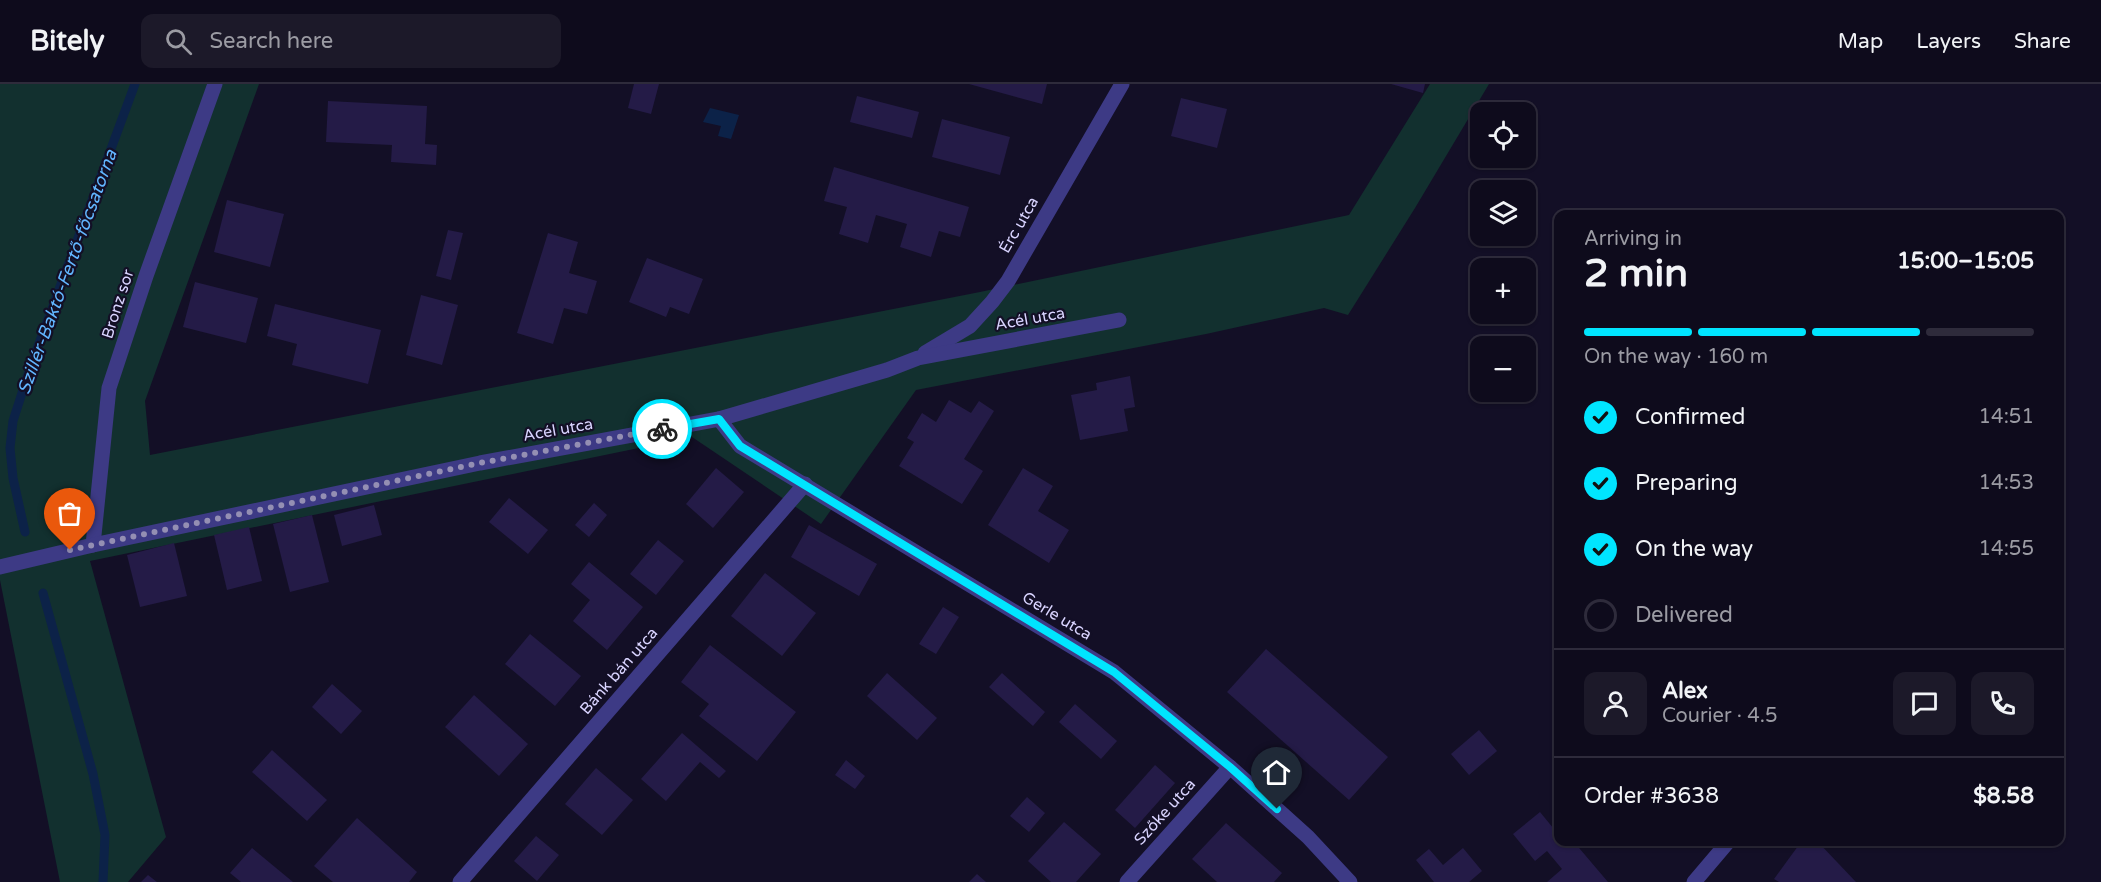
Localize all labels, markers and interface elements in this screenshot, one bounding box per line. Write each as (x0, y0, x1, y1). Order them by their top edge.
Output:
search box (141, 14, 561, 68)
text: Bitely (30, 24, 105, 58)
icon: search (162, 25, 195, 58)
text: Search here (210, 28, 333, 54)
text: Map (1838, 29, 1883, 54)
text: Layers (1916, 29, 1981, 54)
text: Share (2014, 29, 2071, 54)
map controls (1470, 102, 1536, 402)
button: locate (1470, 102, 1536, 168)
water label: Szillér-Baktó-Fertő-főcsatorna (12, 146, 122, 397)
button: layers (1470, 180, 1536, 246)
street label: Érc utca (995, 193, 1043, 257)
text: Arriving in (1584, 227, 1682, 251)
text: 15:00–15:05 (1897, 248, 2034, 274)
text: 2 min (1584, 250, 1688, 297)
button: + (1470, 258, 1536, 324)
street label: Bronz sor (97, 266, 139, 341)
street label: Acél utca (993, 303, 1067, 335)
button: − (1470, 336, 1536, 402)
text: On the way · 160 m (1584, 345, 1768, 369)
courier (632, 399, 692, 459)
icon: check (1584, 401, 1617, 434)
text: Confirmed (1635, 404, 1745, 430)
text: 14:51 (1979, 405, 2034, 429)
icon: bike (646, 413, 679, 446)
street label: Acél utca (521, 414, 595, 446)
icon: check (1584, 467, 1617, 500)
text: Preparing (1635, 470, 1738, 496)
text: 14:53 (1979, 471, 2034, 495)
pin (44, 488, 95, 550)
icon: bag (53, 497, 86, 530)
icon: check (1584, 533, 1617, 566)
text: On the way (1635, 536, 1753, 562)
text: 14:55 (1979, 537, 2034, 561)
street label: Gerle utca (1019, 587, 1095, 645)
text: Delivered (1635, 602, 1733, 628)
street label: Bánk bán utca (576, 623, 662, 719)
button: person (1584, 672, 1647, 735)
button: chat (1893, 672, 1956, 735)
button: phone (1971, 672, 2034, 735)
text: Alex (1662, 678, 1708, 704)
text: Courier · 4.5 (1662, 704, 1777, 728)
pin (1251, 747, 1302, 809)
icon: home (1260, 756, 1293, 789)
street label: Szőke utca (1130, 775, 1200, 849)
text: Order #3638 (1584, 783, 1719, 809)
text: $8.58 (1973, 783, 2034, 809)

